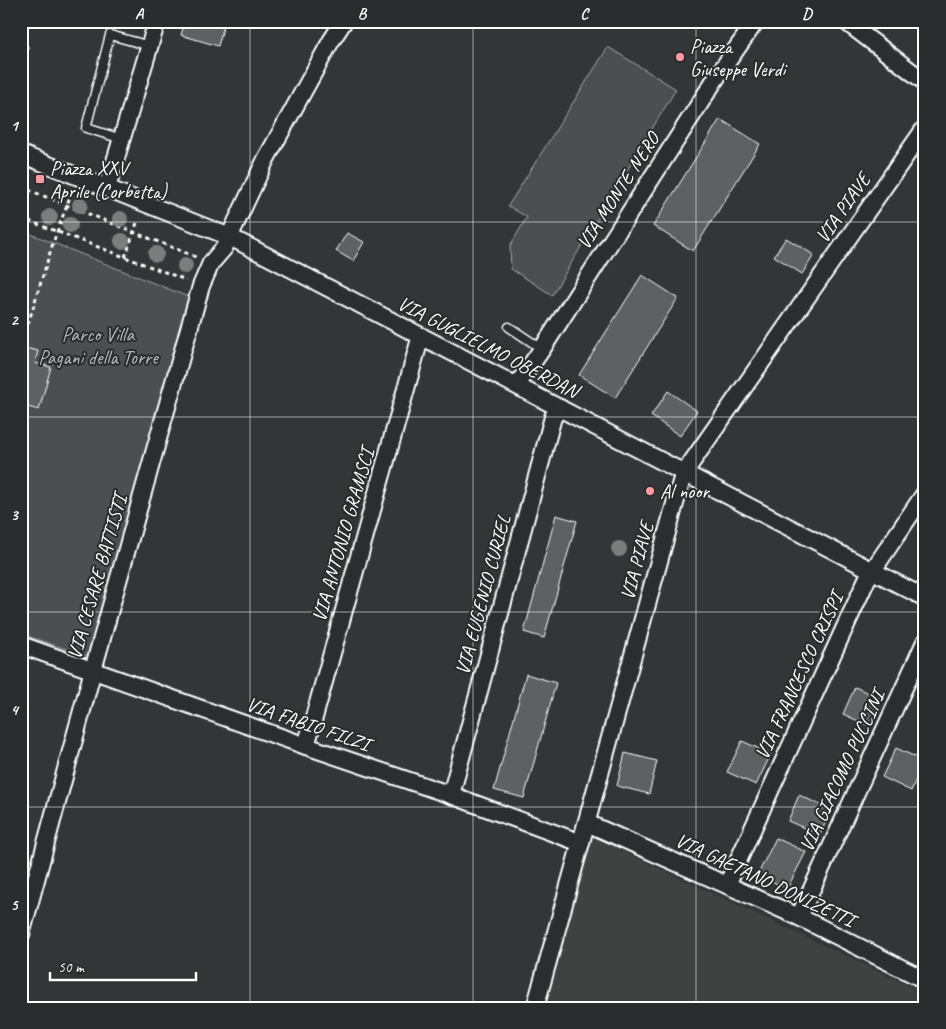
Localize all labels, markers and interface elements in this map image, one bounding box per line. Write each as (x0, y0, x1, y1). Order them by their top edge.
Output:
text: A (135, 4, 145, 24)
text: B (358, 4, 368, 24)
text: C (580, 4, 590, 24)
text: D (802, 4, 813, 24)
place label: Piazza Giuseppe Verdi (690, 34, 788, 82)
marker: Piazza Giuseppe Verdi (674, 51, 686, 63)
text: 1 (10, 116, 19, 136)
street label: VIA MONTE NERO (571, 126, 666, 254)
place label: Piazza XXV Aprile (Corbetta) (50, 156, 168, 204)
street label: VIA PIAVE (810, 166, 878, 248)
marker: Piazza XXV Aprile (Corbetta) (34, 173, 46, 185)
street label: VIA GUGLIELMO OBERDAN (393, 291, 585, 405)
text: 2 (10, 310, 19, 330)
park label: Parco Villa Pagani della Torre (38, 322, 159, 370)
street label: VIA ANTONIO GRAMSCI (306, 442, 381, 624)
place label: Al noor (660, 479, 710, 504)
marker: Al noor (644, 485, 656, 497)
street label: VIA CESARE BATTISTI (62, 488, 134, 662)
text: 3 (10, 505, 19, 525)
street label: VIA EUGENIO CURIEL (450, 512, 516, 678)
street label: VIA PIAVE (615, 516, 660, 603)
street label: VIA FRANCESCO CRISPI (749, 584, 851, 763)
street label: VIA GIACOMO PUCCINI (794, 683, 892, 856)
street label: VIA FABIO FILZI (243, 691, 378, 758)
text: 4 (10, 700, 19, 720)
street label: VIA GAETANO DONIZETTI (671, 828, 863, 935)
text: 5 (11, 895, 20, 915)
scale bar (50, 949, 196, 981)
text: 50 m (58, 958, 85, 977)

